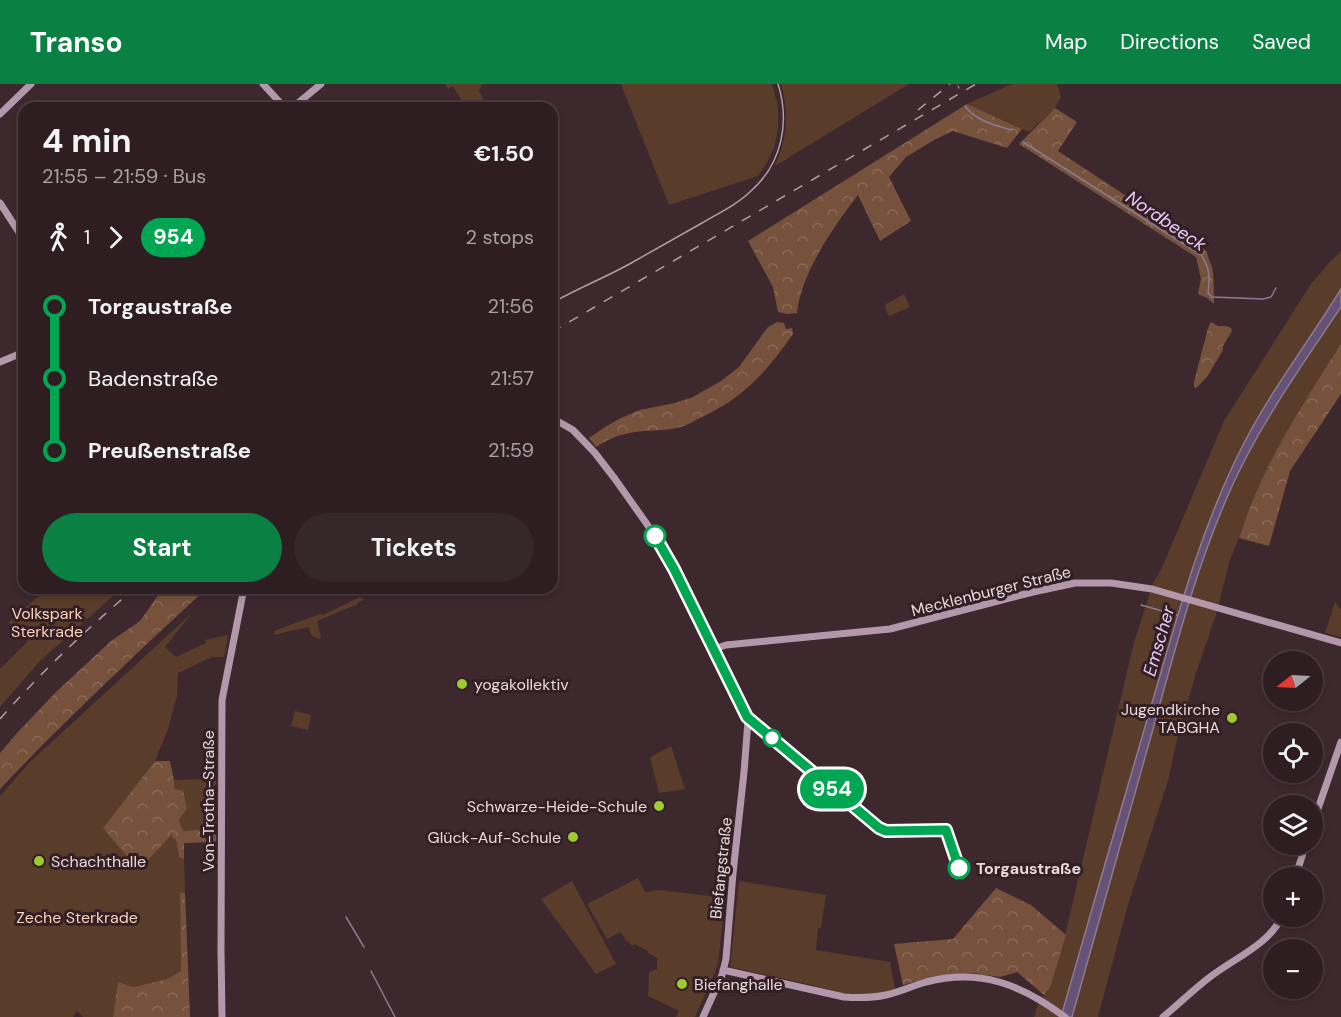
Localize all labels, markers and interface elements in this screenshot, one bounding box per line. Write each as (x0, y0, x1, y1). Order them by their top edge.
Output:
text: Transo (30, 24, 123, 61)
text: Map (1045, 28, 1087, 56)
text: Directions (1120, 28, 1219, 56)
text: Saved (1252, 28, 1311, 56)
text: 4 min (42, 119, 132, 162)
text: €1.50 (474, 139, 534, 168)
text: 21:55 – 21:59 · Bus (42, 163, 206, 189)
water label: Nordbeeck (1121, 185, 1212, 257)
icon: walk (42, 221, 75, 254)
icon: forward (99, 221, 132, 254)
text: 954 (153, 223, 193, 251)
text: 1 (84, 224, 90, 250)
text: 2 stops (466, 224, 534, 250)
text: Torgaustraße (88, 292, 232, 321)
text: 21:56 (487, 293, 534, 319)
text: Badenstraße (88, 364, 218, 393)
text: 21:57 (490, 365, 534, 391)
text: Preußenstraße (88, 436, 251, 465)
text: 21:59 (488, 437, 534, 463)
button: Start (42, 513, 282, 582)
button: Tickets (294, 513, 534, 582)
unlabelled marker (644, 525, 666, 547)
street label: Mecklenburger Straße (909, 561, 1073, 621)
water label: Emscher (1138, 602, 1181, 679)
park label: Volkspark Sterkrade (11, 603, 83, 642)
north arrow (1263, 651, 1323, 711)
map controls (1263, 651, 1323, 999)
place label: yogakollektiv (474, 674, 569, 695)
marker: yogakollektiv (455, 677, 469, 691)
place label: Jugendkirche TABGHA (1121, 699, 1220, 738)
marker: Jugendkirche TABGHA (1225, 711, 1239, 725)
button: locate (1263, 723, 1323, 783)
unlabelled marker (763, 729, 781, 747)
street label: Von-Trotha-Straße (198, 730, 219, 872)
line badge: 954 (798, 770, 866, 808)
text: 954 (812, 775, 852, 803)
button: layers (1263, 795, 1323, 855)
place label: Schwarze-Heide-Schule (467, 796, 647, 817)
marker: Schwarze-Heide-Schule (652, 799, 666, 813)
street label: Biefangstraße (705, 816, 737, 920)
place label: Glück-Auf-Schule (428, 827, 561, 848)
marker: Glück-Auf-Schule (566, 830, 580, 844)
place label: Schachthalle (51, 851, 146, 872)
marker: Schachthalle (32, 854, 46, 868)
marker: Torgaustraße (948, 857, 970, 879)
place label: Torgaustraße (976, 858, 1081, 879)
button: + (1263, 867, 1323, 927)
park label: Zeche Sterkrade (16, 907, 138, 928)
button: − (1263, 939, 1323, 999)
place label: Biefanghalle (694, 974, 783, 995)
marker: Biefanghalle (675, 977, 689, 991)

